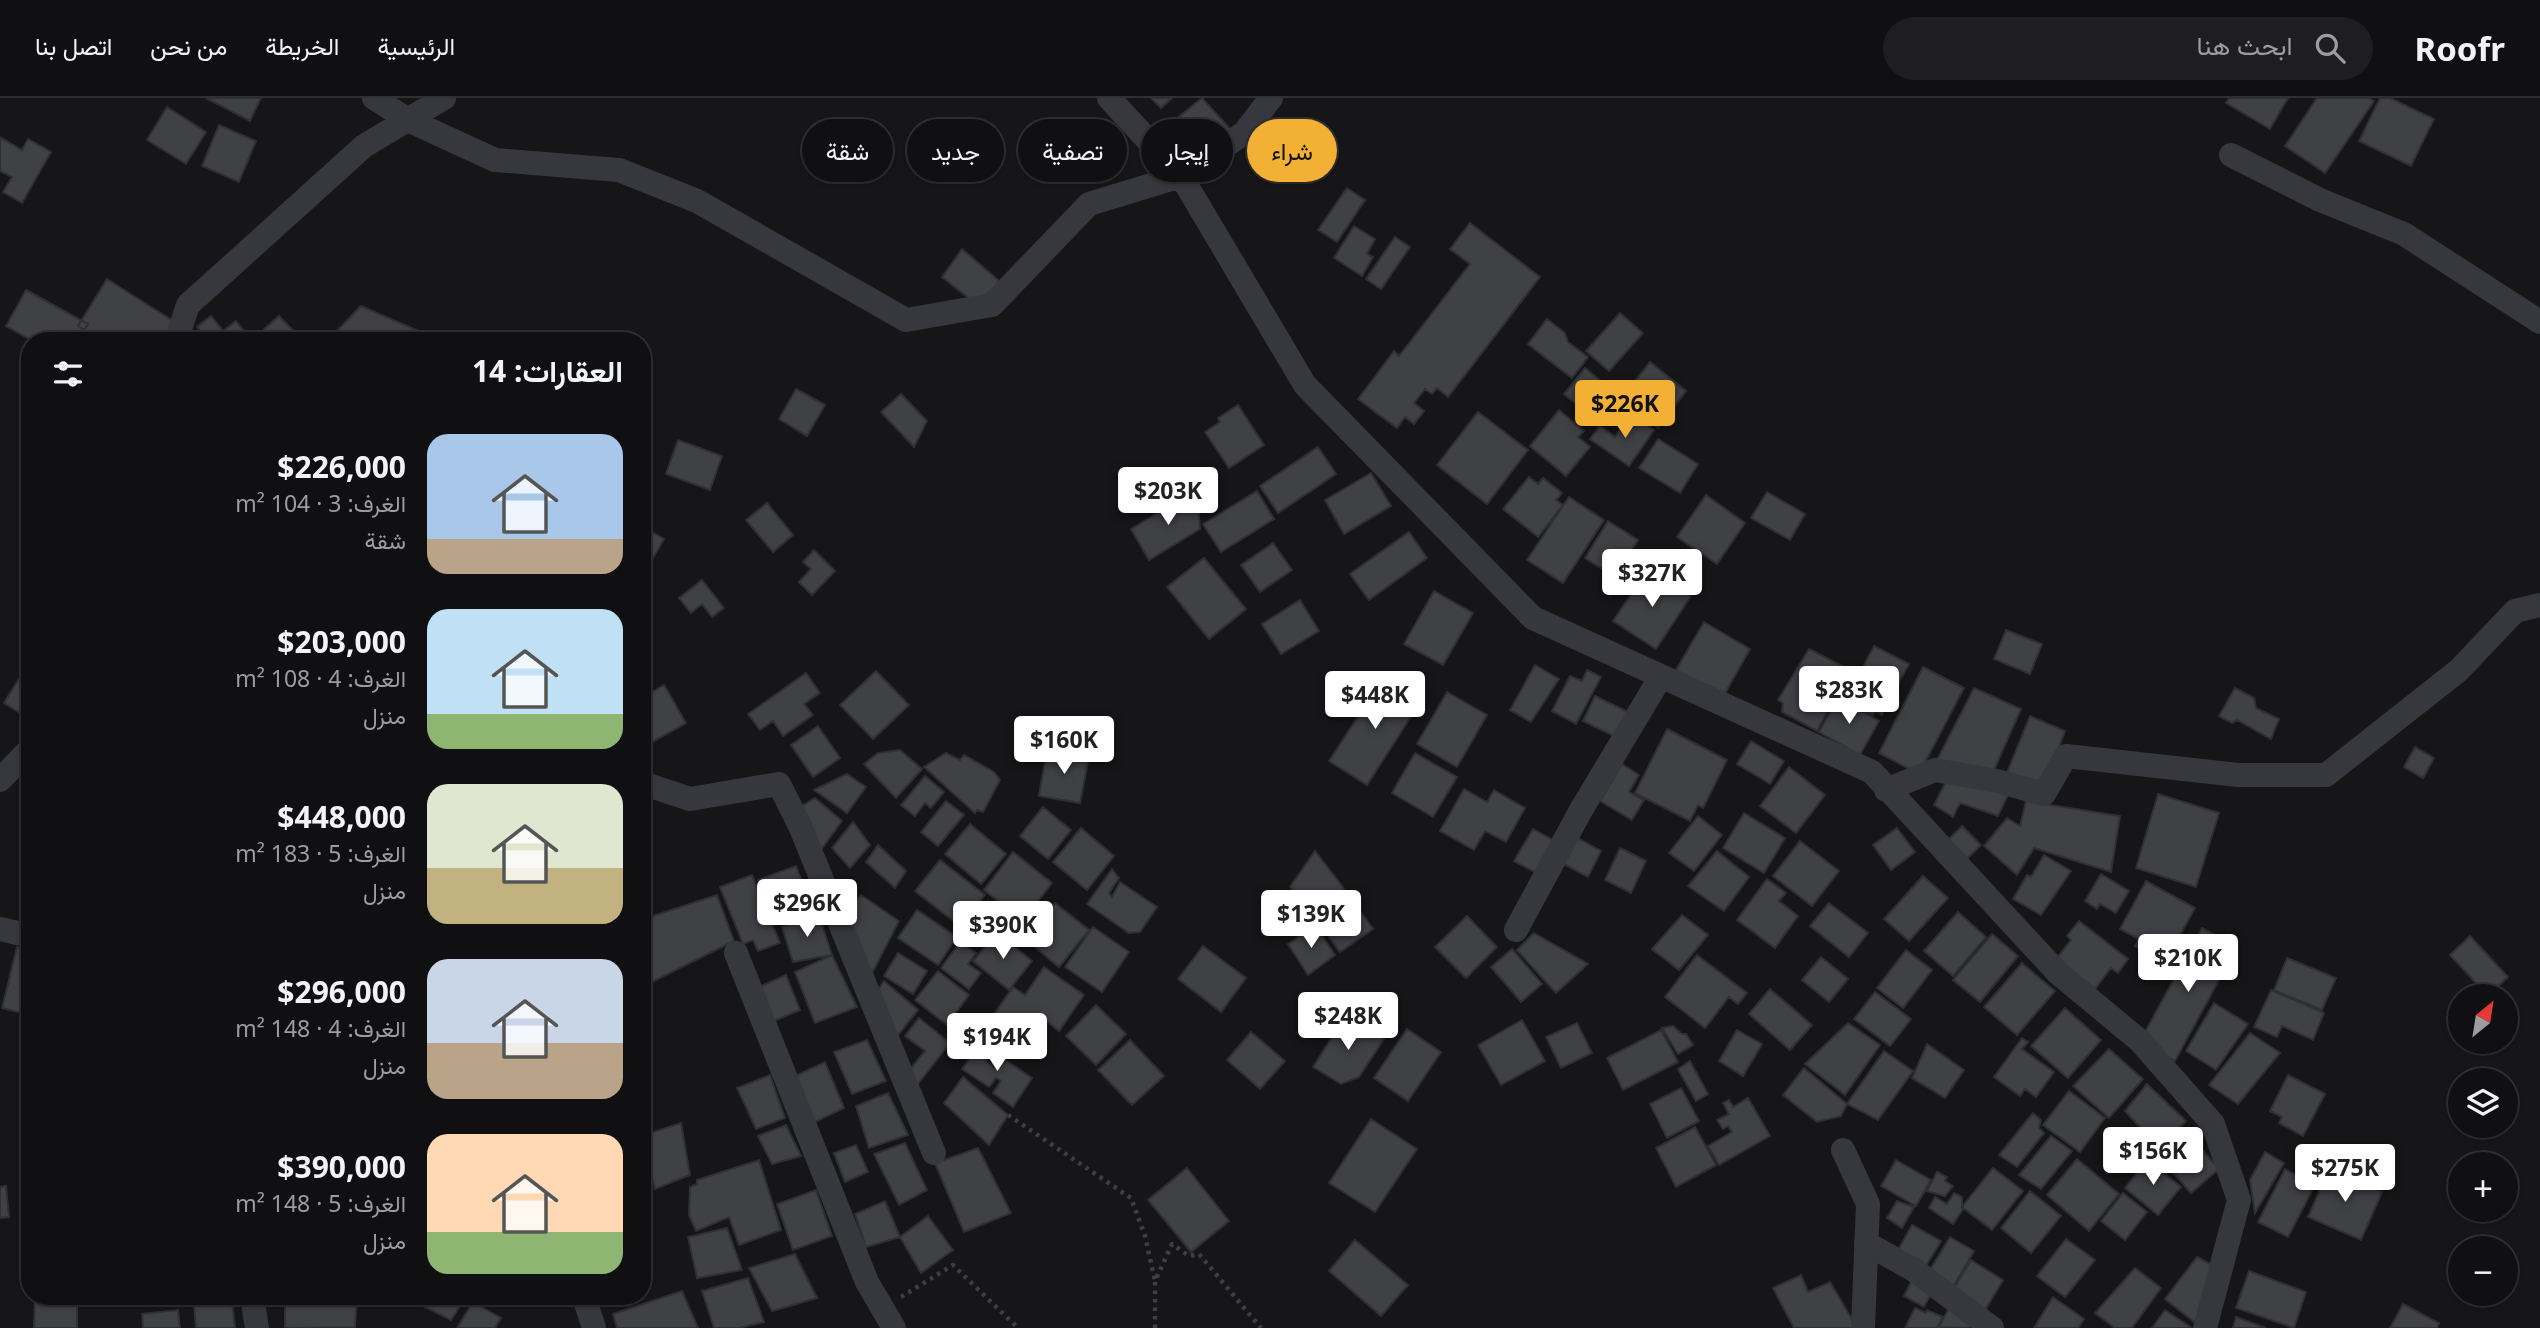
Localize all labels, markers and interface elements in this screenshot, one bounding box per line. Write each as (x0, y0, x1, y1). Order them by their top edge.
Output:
search box (1883, 17, 2373, 80)
text: Roofr (2415, 26, 2505, 71)
text: ابحث هنا (2197, 27, 2293, 63)
text: اتصل بنا (35, 29, 112, 62)
text: من نحن (150, 29, 227, 62)
text: الخريطة (265, 29, 339, 62)
text: الرئيسية (377, 29, 455, 62)
icon: search (2311, 29, 2349, 67)
chip: شقة (802, 119, 893, 182)
chip: جديد (907, 119, 1004, 182)
chip: تصفية (1018, 119, 1127, 182)
chip: إيجار (1141, 119, 1233, 182)
chip: شراء (1247, 119, 1337, 182)
text: العقارات: 14 (472, 350, 623, 391)
icon: filters (49, 355, 87, 393)
pin: $226K (1576, 380, 1674, 440)
text: $226K (1591, 387, 1659, 419)
text: $226,000 (277, 446, 406, 487)
icon: home (483, 462, 567, 546)
pin: $203K (1119, 468, 1217, 527)
text: $203K (1134, 474, 1202, 506)
text: الغرف: 3 · 104 m² (235, 487, 406, 519)
text: شقة (364, 524, 406, 556)
pin: $327K (1603, 550, 1701, 609)
text: $327K (1618, 556, 1686, 588)
text: $203,000 (277, 621, 406, 662)
icon: home (483, 637, 567, 721)
text: الغرف: 4 · 108 m² (235, 662, 406, 694)
pin: $283K (1800, 666, 1898, 726)
pin: $448K (1326, 672, 1424, 731)
text: $283K (1815, 673, 1883, 705)
text: $448K (1341, 678, 1409, 710)
text: منزل (363, 699, 406, 731)
pin: $160K (1015, 716, 1113, 776)
text: $160K (1030, 723, 1098, 755)
text: $448,000 (277, 796, 406, 837)
icon: home (483, 812, 567, 896)
text: الغرف: 5 · 183 m² (235, 837, 406, 869)
text: منزل (363, 874, 406, 906)
pin: $296K (758, 880, 856, 939)
text: $296K (773, 886, 841, 918)
pin: $139K (1262, 890, 1360, 950)
text: $139K (1277, 897, 1345, 929)
pin: $390K (954, 902, 1052, 961)
text: $390K (969, 908, 1037, 940)
pin: $210K (2139, 934, 2237, 994)
text: $210K (2154, 941, 2222, 973)
text: $296,000 (277, 971, 406, 1012)
north arrow (2448, 984, 2518, 1054)
map controls (2448, 984, 2518, 1306)
icon: home (483, 987, 567, 1071)
pin: $248K (1299, 992, 1397, 1052)
text: $248K (1314, 999, 1382, 1031)
text: الغرف: 4 · 148 m² (235, 1012, 406, 1044)
pin: $194K (948, 1014, 1046, 1073)
text: $194K (963, 1020, 1031, 1052)
text: منزل (363, 1049, 406, 1081)
button: layers (2448, 1068, 2518, 1138)
pin: $156K (2104, 1128, 2202, 1187)
text: $156K (2119, 1134, 2187, 1166)
pin: $275K (2296, 1144, 2394, 1204)
text: $390,000 (277, 1146, 406, 1187)
text: $275K (2311, 1151, 2379, 1183)
button: + (2448, 1152, 2518, 1222)
icon: home (483, 1162, 567, 1246)
text: الغرف: 5 · 148 m² (235, 1187, 406, 1219)
text: منزل (363, 1224, 406, 1256)
button: − (2448, 1236, 2518, 1306)

